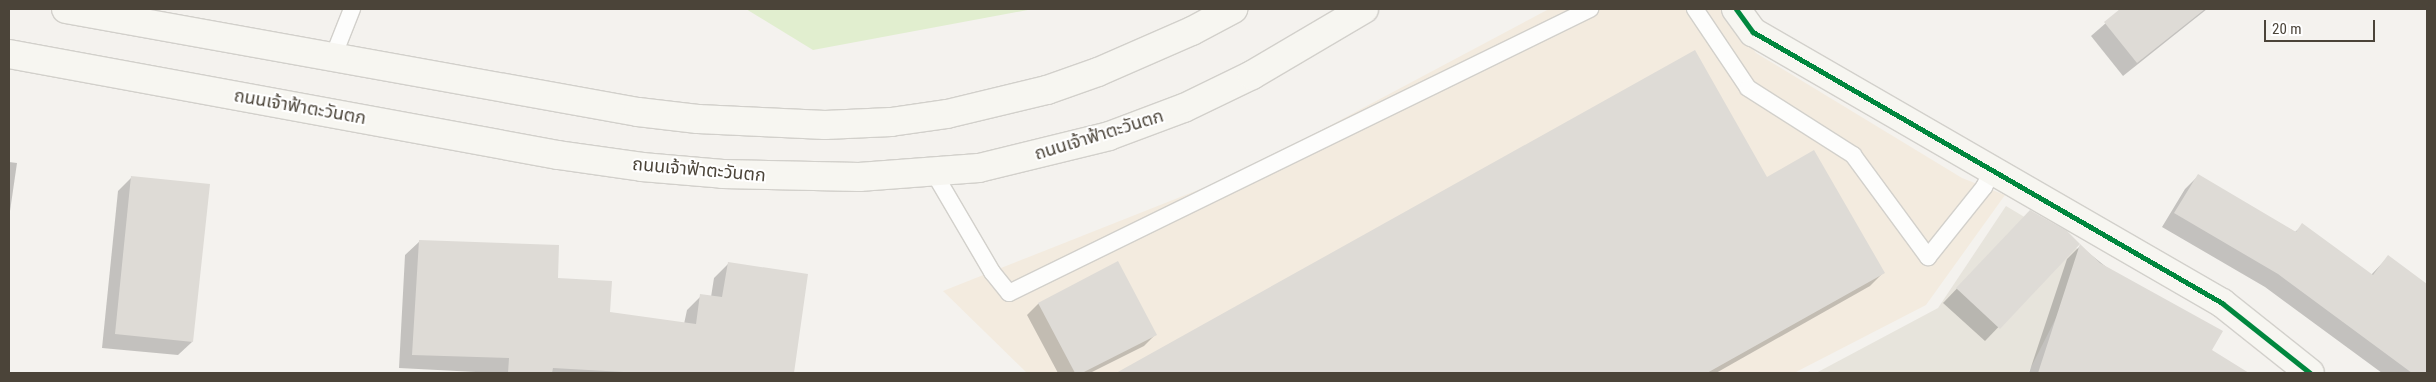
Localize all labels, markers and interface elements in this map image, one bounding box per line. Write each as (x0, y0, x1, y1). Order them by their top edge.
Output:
scale bar (2266, 10, 2377, 42)
text: 20 m (2272, 20, 2302, 38)
street label: ถนนเจ้าฟ้าตะวันตก (232, 85, 368, 129)
street label: ถนนเจ้าฟ้าตะวันตก (1032, 105, 1166, 165)
street label: ถนนเจ้าฟ้าตะวันตก (631, 153, 767, 187)

